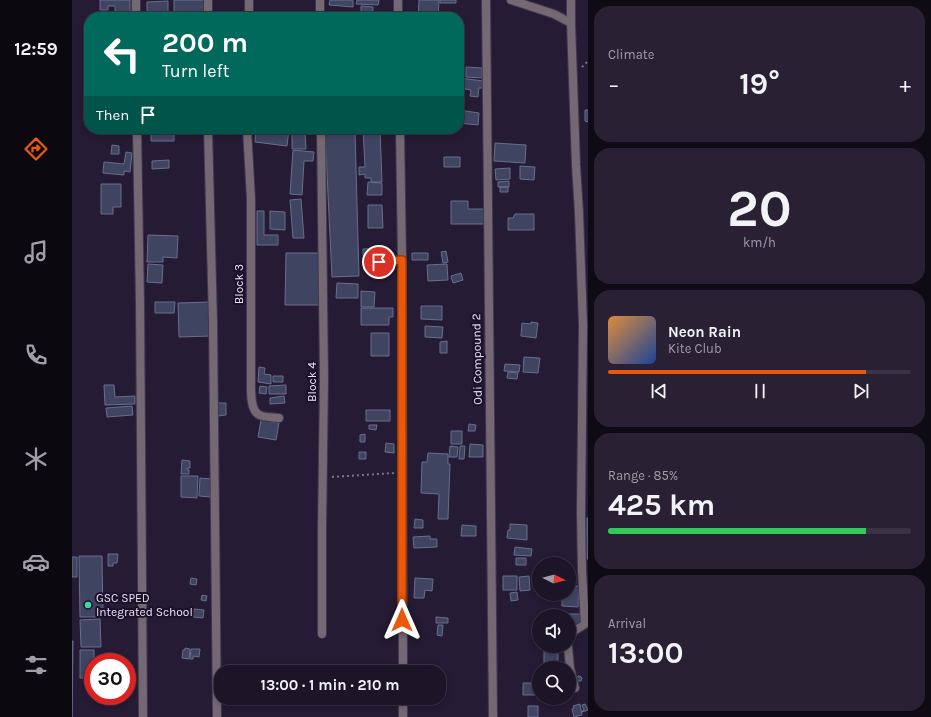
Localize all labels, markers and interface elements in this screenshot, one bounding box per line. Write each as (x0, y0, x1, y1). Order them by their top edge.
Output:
text: 200 m (162, 26, 248, 59)
icon: left (96, 28, 148, 80)
text: 12:59 (14, 38, 58, 60)
text: Climate (608, 47, 654, 62)
text: Turn left (162, 60, 230, 82)
text: 19° (739, 66, 780, 102)
text: − (608, 72, 620, 98)
text: + (899, 72, 911, 98)
icon: arrive (137, 104, 159, 126)
text: Then (96, 106, 129, 124)
icon: directions (22, 135, 50, 163)
text: 20 (727, 178, 792, 239)
text: km/h (743, 235, 776, 250)
icon: music (22, 238, 50, 266)
pin (362, 245, 396, 279)
icon: arrive (368, 251, 390, 273)
street label: Block 3 (232, 264, 246, 304)
street label: Odi Compound 2 (469, 313, 485, 405)
text: Neon Rain (668, 323, 741, 341)
icon: phone (22, 341, 50, 369)
text: Kite Club (668, 341, 722, 356)
street label: Block 4 (305, 362, 319, 402)
icon: previous (648, 380, 670, 402)
icon: pause (749, 380, 771, 402)
icon: next (850, 380, 872, 402)
icon: climate (22, 445, 50, 473)
text: Range · 85% (608, 468, 678, 483)
text: 425 km (608, 487, 715, 523)
icon: car (22, 548, 50, 576)
north arrow (532, 557, 576, 601)
map controls (532, 557, 576, 705)
place label: GSC SPED Integrated School (96, 591, 193, 619)
position arrow (381, 599, 423, 641)
marker: GSC SPED Integrated School (83, 600, 93, 610)
button: sound (532, 609, 576, 653)
text: Arrival (608, 616, 646, 631)
text: 13:00 (608, 635, 683, 671)
icon: filters (22, 651, 50, 679)
speed limit sign: 30 (84, 653, 136, 705)
button: search (532, 661, 576, 705)
text: 13:00 · 1 min · 210 m (261, 676, 399, 694)

